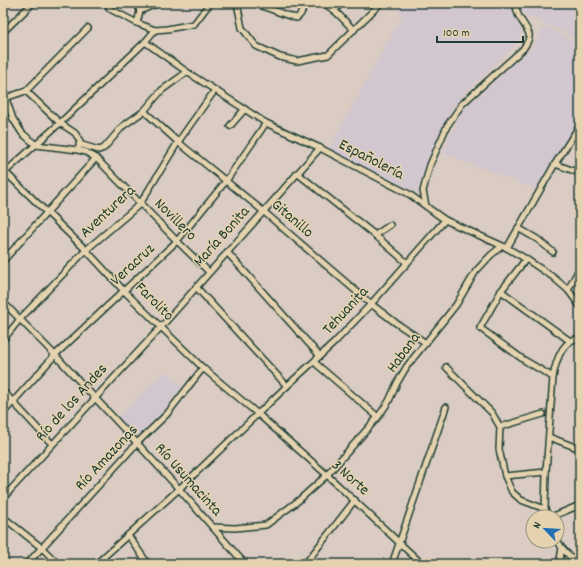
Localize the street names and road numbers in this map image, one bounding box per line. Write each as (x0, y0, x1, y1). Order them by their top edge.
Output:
street label: Españolería (334, 134, 408, 187)
street label: Aventurera (75, 180, 141, 244)
street label: Novillero (148, 193, 202, 247)
street label: Gitanillo (266, 194, 318, 244)
street label: María Bonita (188, 201, 256, 273)
street label: Veracruz (106, 238, 160, 292)
street label: Farolito (129, 277, 179, 327)
street label: Tehuanita (318, 281, 375, 340)
street label: Habana (381, 328, 427, 378)
street label: Río de los Andes (31, 359, 114, 447)
street label: Río Amazonas (70, 419, 144, 496)
street label: Río Usumacinta (149, 438, 227, 522)
street label: 3 Norte (326, 455, 374, 501)

